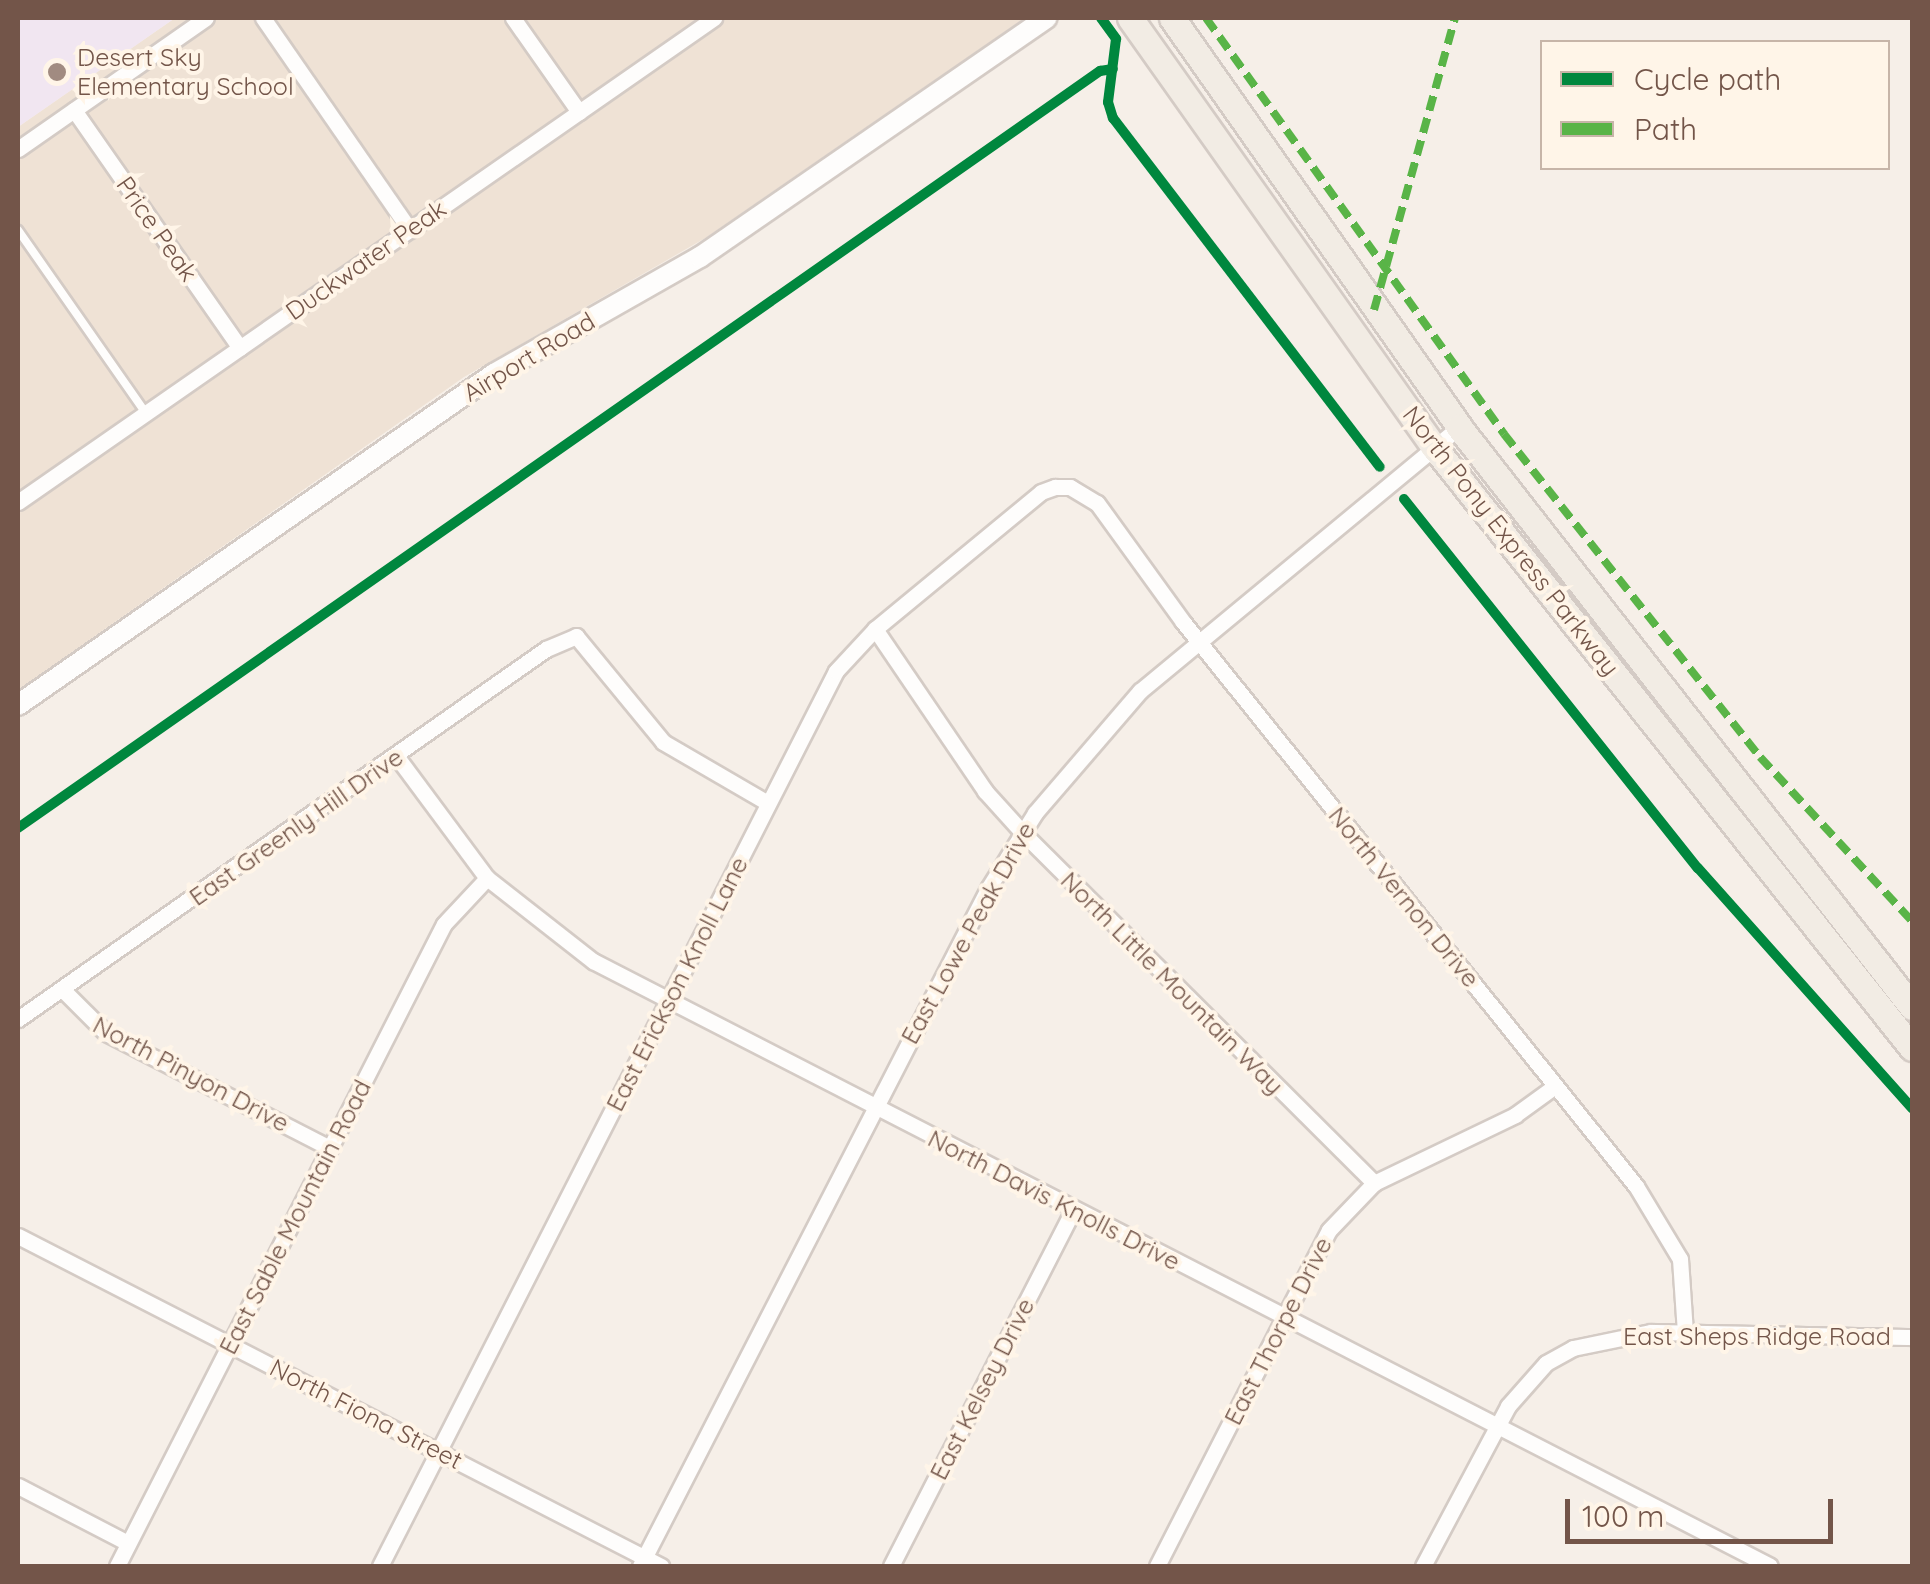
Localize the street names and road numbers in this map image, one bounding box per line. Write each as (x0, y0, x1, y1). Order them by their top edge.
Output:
street label: Price Peak (110, 171, 204, 287)
street label: Duckwater Peak (280, 194, 452, 326)
street label: Airport Road (458, 306, 600, 408)
street label: North Pony Express Parkway (1396, 400, 1626, 682)
street label: East Greenly Hill Drive (183, 742, 409, 912)
street label: North Vernon Drive (1322, 801, 1486, 993)
street label: East Lowe Peak Drive (895, 817, 1041, 1049)
street label: East Erickson Knoll Lane (600, 852, 754, 1116)
street label: North Little Mountain Way (1054, 865, 1290, 1101)
street label: North Pinyon Drive (88, 1010, 294, 1138)
street label: East Sable Mountain Road (213, 1075, 377, 1359)
street label: North Davis Knolls Drive (923, 1123, 1185, 1277)
street label: East Thorpe Drive (1218, 1232, 1338, 1430)
street label: East Kelsey Drive (923, 1293, 1041, 1485)
street label: East Sheps Ridge Road (1623, 1321, 1891, 1351)
street label: North Fiona Street (265, 1353, 467, 1475)

